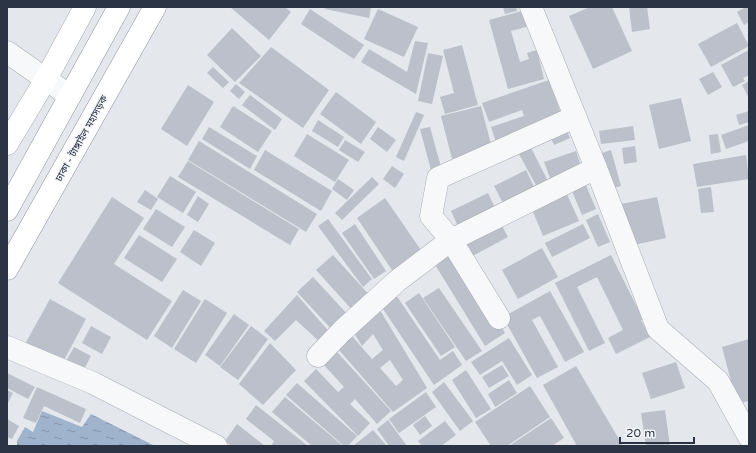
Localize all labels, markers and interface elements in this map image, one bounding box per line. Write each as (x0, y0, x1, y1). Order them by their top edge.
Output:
street label: ঢাকা - টাঙ্গাইল মহাসড়ক (53, 93, 111, 185)
scale bar (620, 419, 694, 445)
text: 20 m (626, 426, 655, 440)

